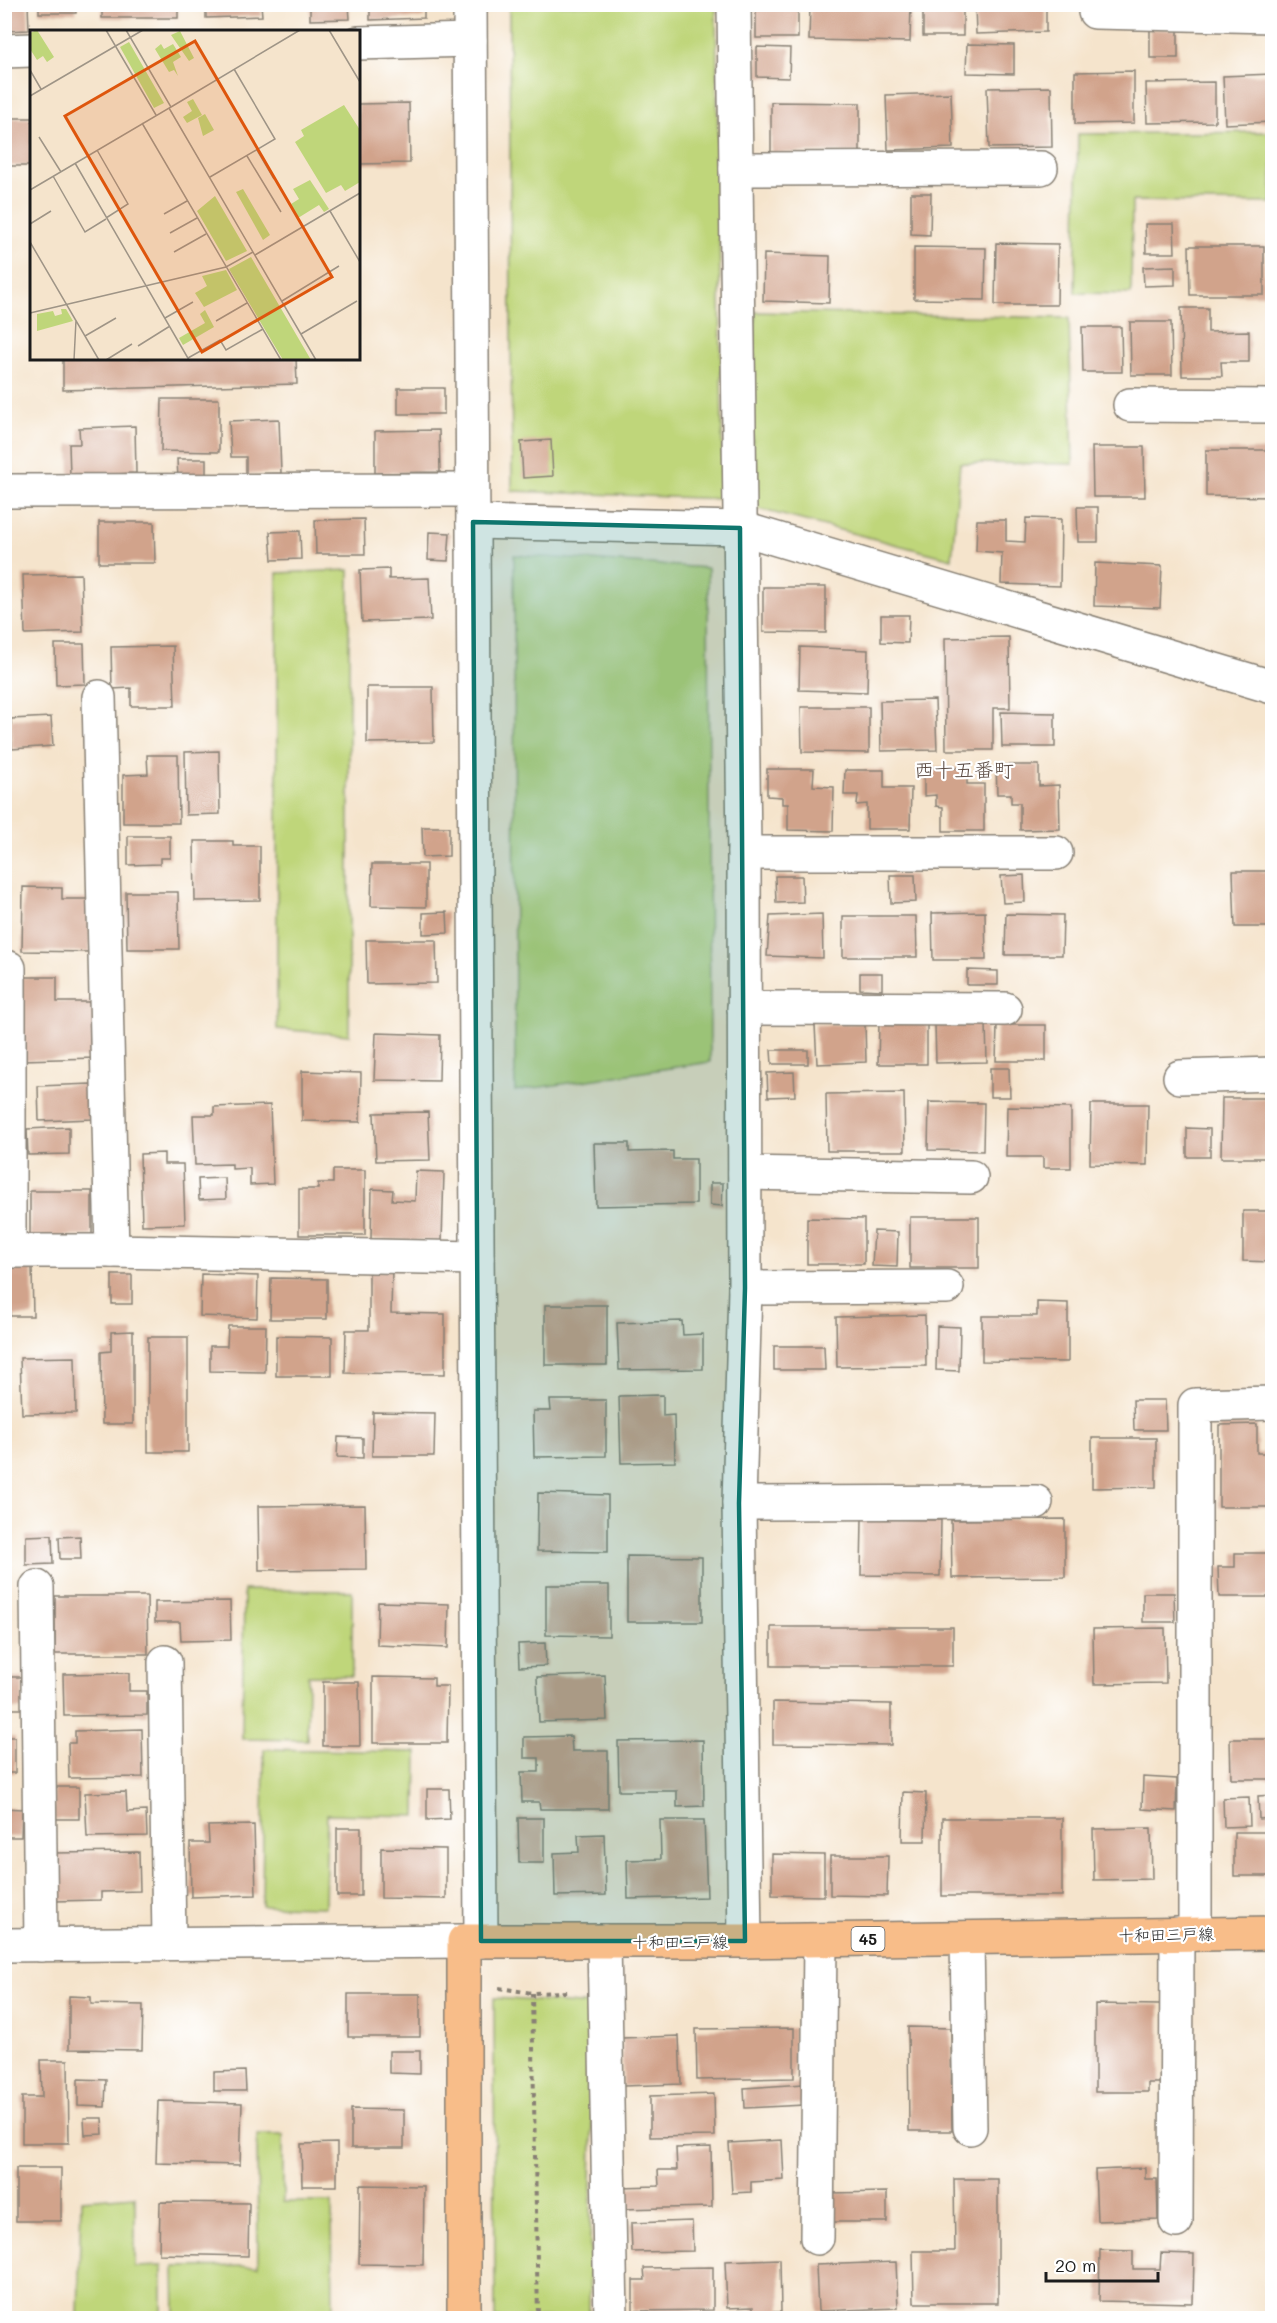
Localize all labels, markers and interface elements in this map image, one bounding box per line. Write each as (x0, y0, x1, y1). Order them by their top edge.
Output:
inset map (30, 30, 360, 360)
district label: 西十五番町 (914, 756, 1014, 782)
street label: 十和田三戸線 (1118, 1923, 1214, 1945)
road number: 45 (852, 1927, 884, 1951)
street label: 十和田三戸線 (632, 1931, 728, 1952)
scale bar (1046, 2245, 1158, 2283)
text: 20 m (1055, 2253, 1096, 2277)

